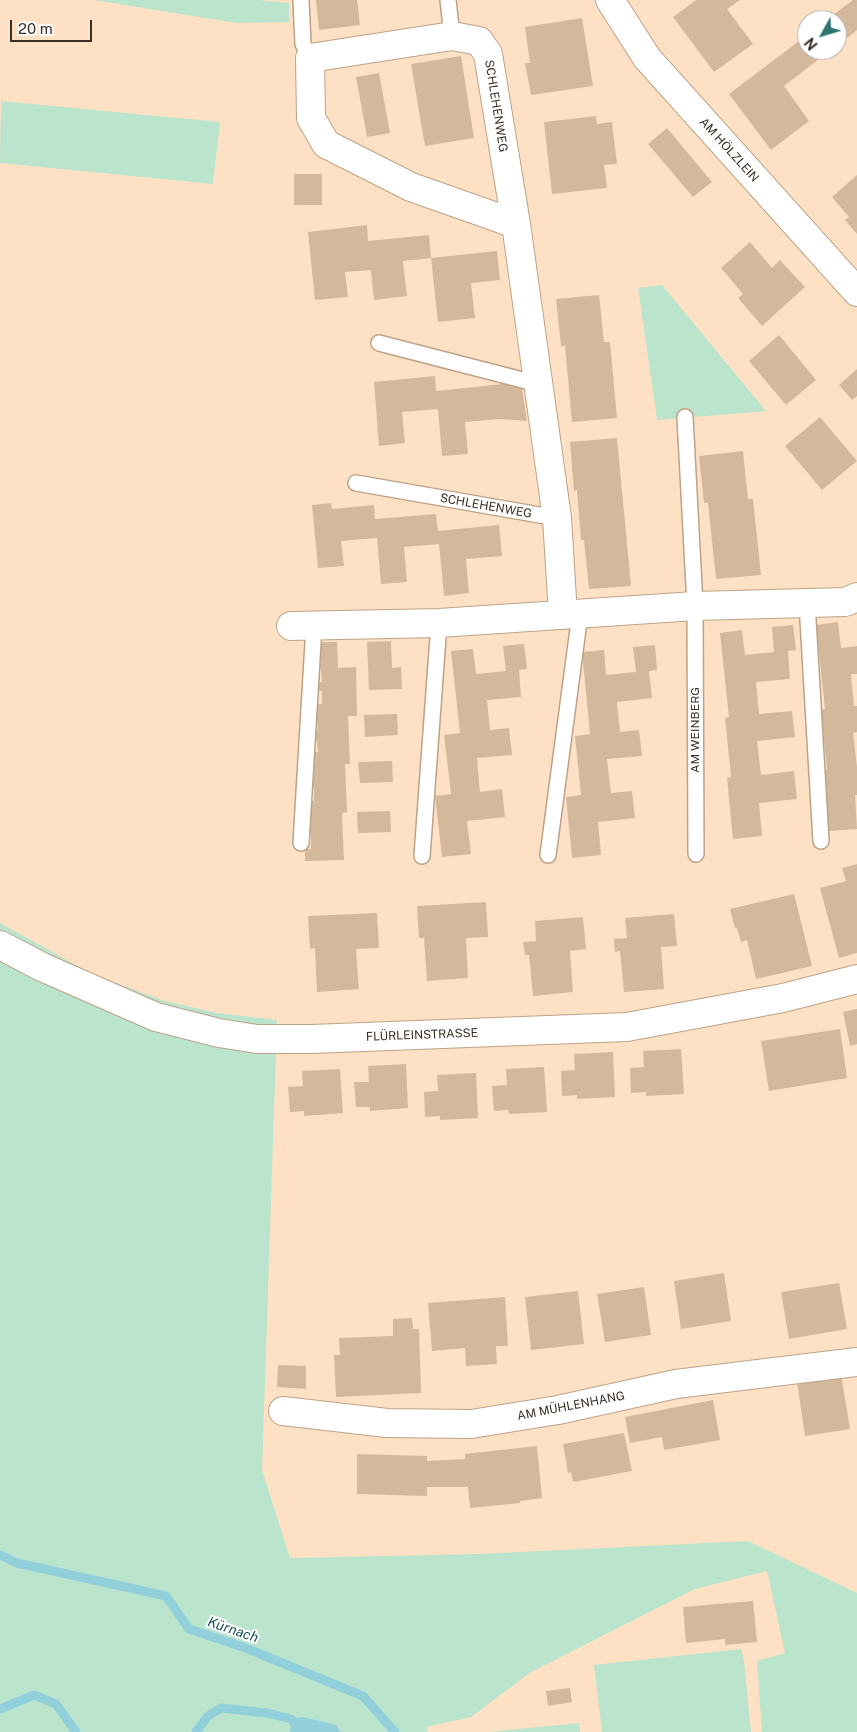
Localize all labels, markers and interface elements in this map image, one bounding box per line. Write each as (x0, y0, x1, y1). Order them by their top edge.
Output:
scale bar (12, 10, 95, 42)
north arrow (797, 10, 847, 60)
text: 20 m (18, 20, 53, 37)
text: N (801, 35, 821, 53)
street label: SCHLEHENWEG (482, 59, 510, 153)
street label: AM HÖLZLEIN (696, 115, 762, 185)
street label: SCHLEHENWEG (439, 491, 533, 521)
street label: AM WEINBERG (688, 687, 702, 773)
street label: FLÜRLEINSTRASSE (366, 1026, 478, 1044)
street label: AM MÜHLENHANG (516, 1389, 626, 1423)
water label: Kürnach (205, 1614, 261, 1646)

